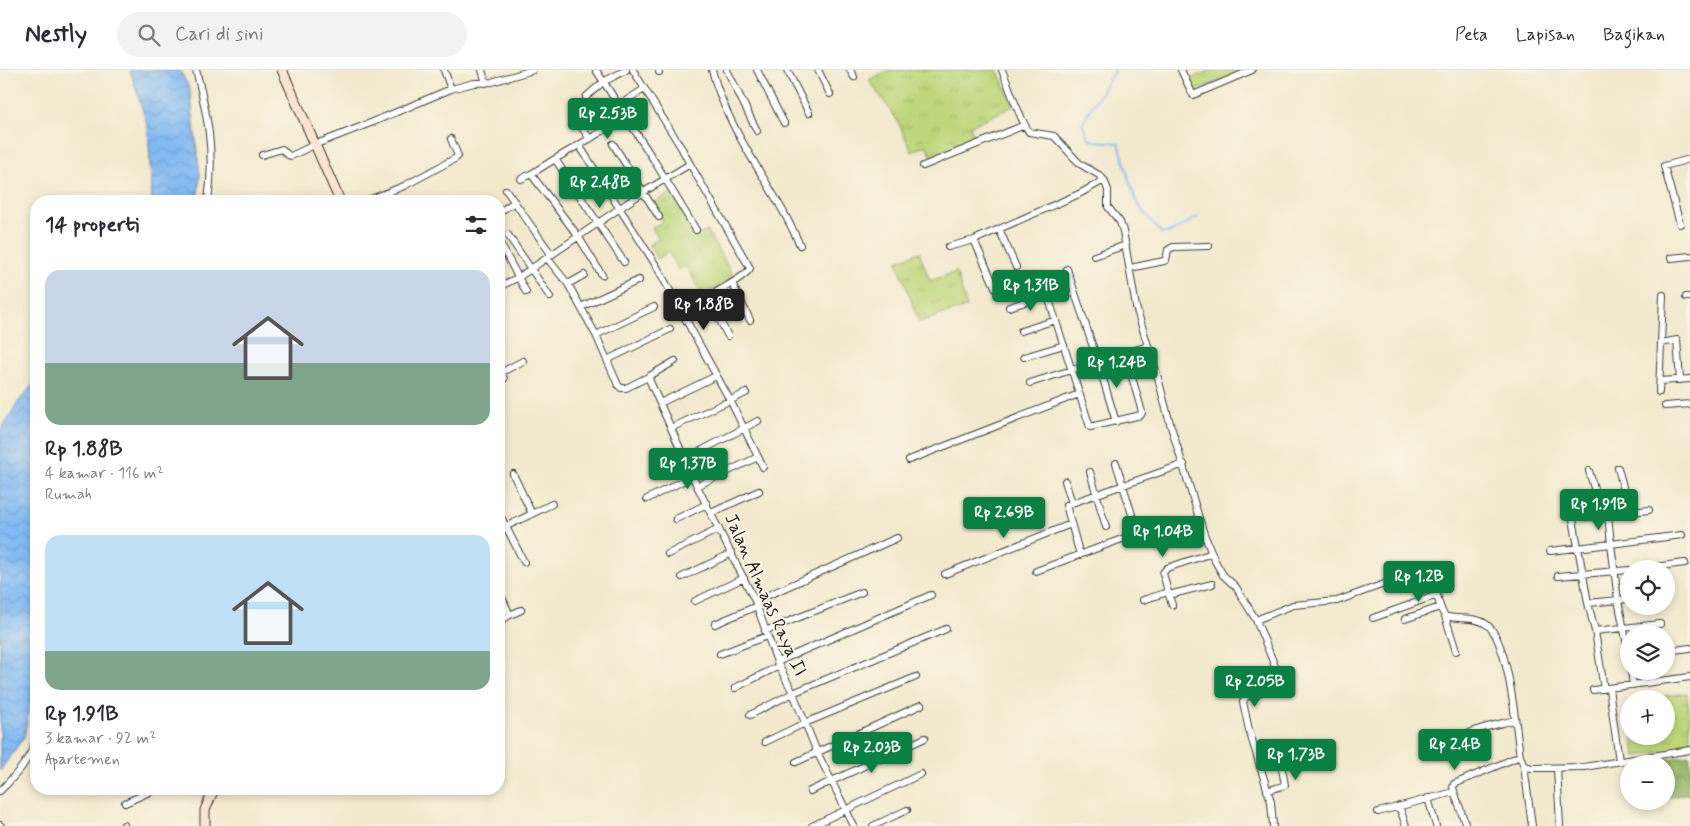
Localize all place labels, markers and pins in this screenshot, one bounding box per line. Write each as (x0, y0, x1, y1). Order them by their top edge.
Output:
pin: Rp 2.53B (556, 98, 660, 140)
pin: Rp 2.48B (548, 166, 652, 209)
pin: Rp 1.31B (979, 270, 1083, 312)
pin: Rp 1.88B (652, 288, 756, 331)
pin: Rp 1.24B (1065, 346, 1169, 389)
pin: Rp 1.37B (636, 448, 740, 490)
pin: Rp 1.91B (1547, 488, 1651, 531)
pin: Rp 2.69B (952, 496, 1056, 539)
pin: Rp 1.04B (1111, 516, 1215, 558)
pin: Rp 1.2B (1373, 560, 1465, 603)
pin: Rp 2.05B (1203, 666, 1307, 708)
pin: Rp 2.4B (1409, 728, 1501, 771)
pin: Rp 2.03B (820, 732, 924, 774)
pin: Rp 1.73B (1244, 738, 1348, 781)

